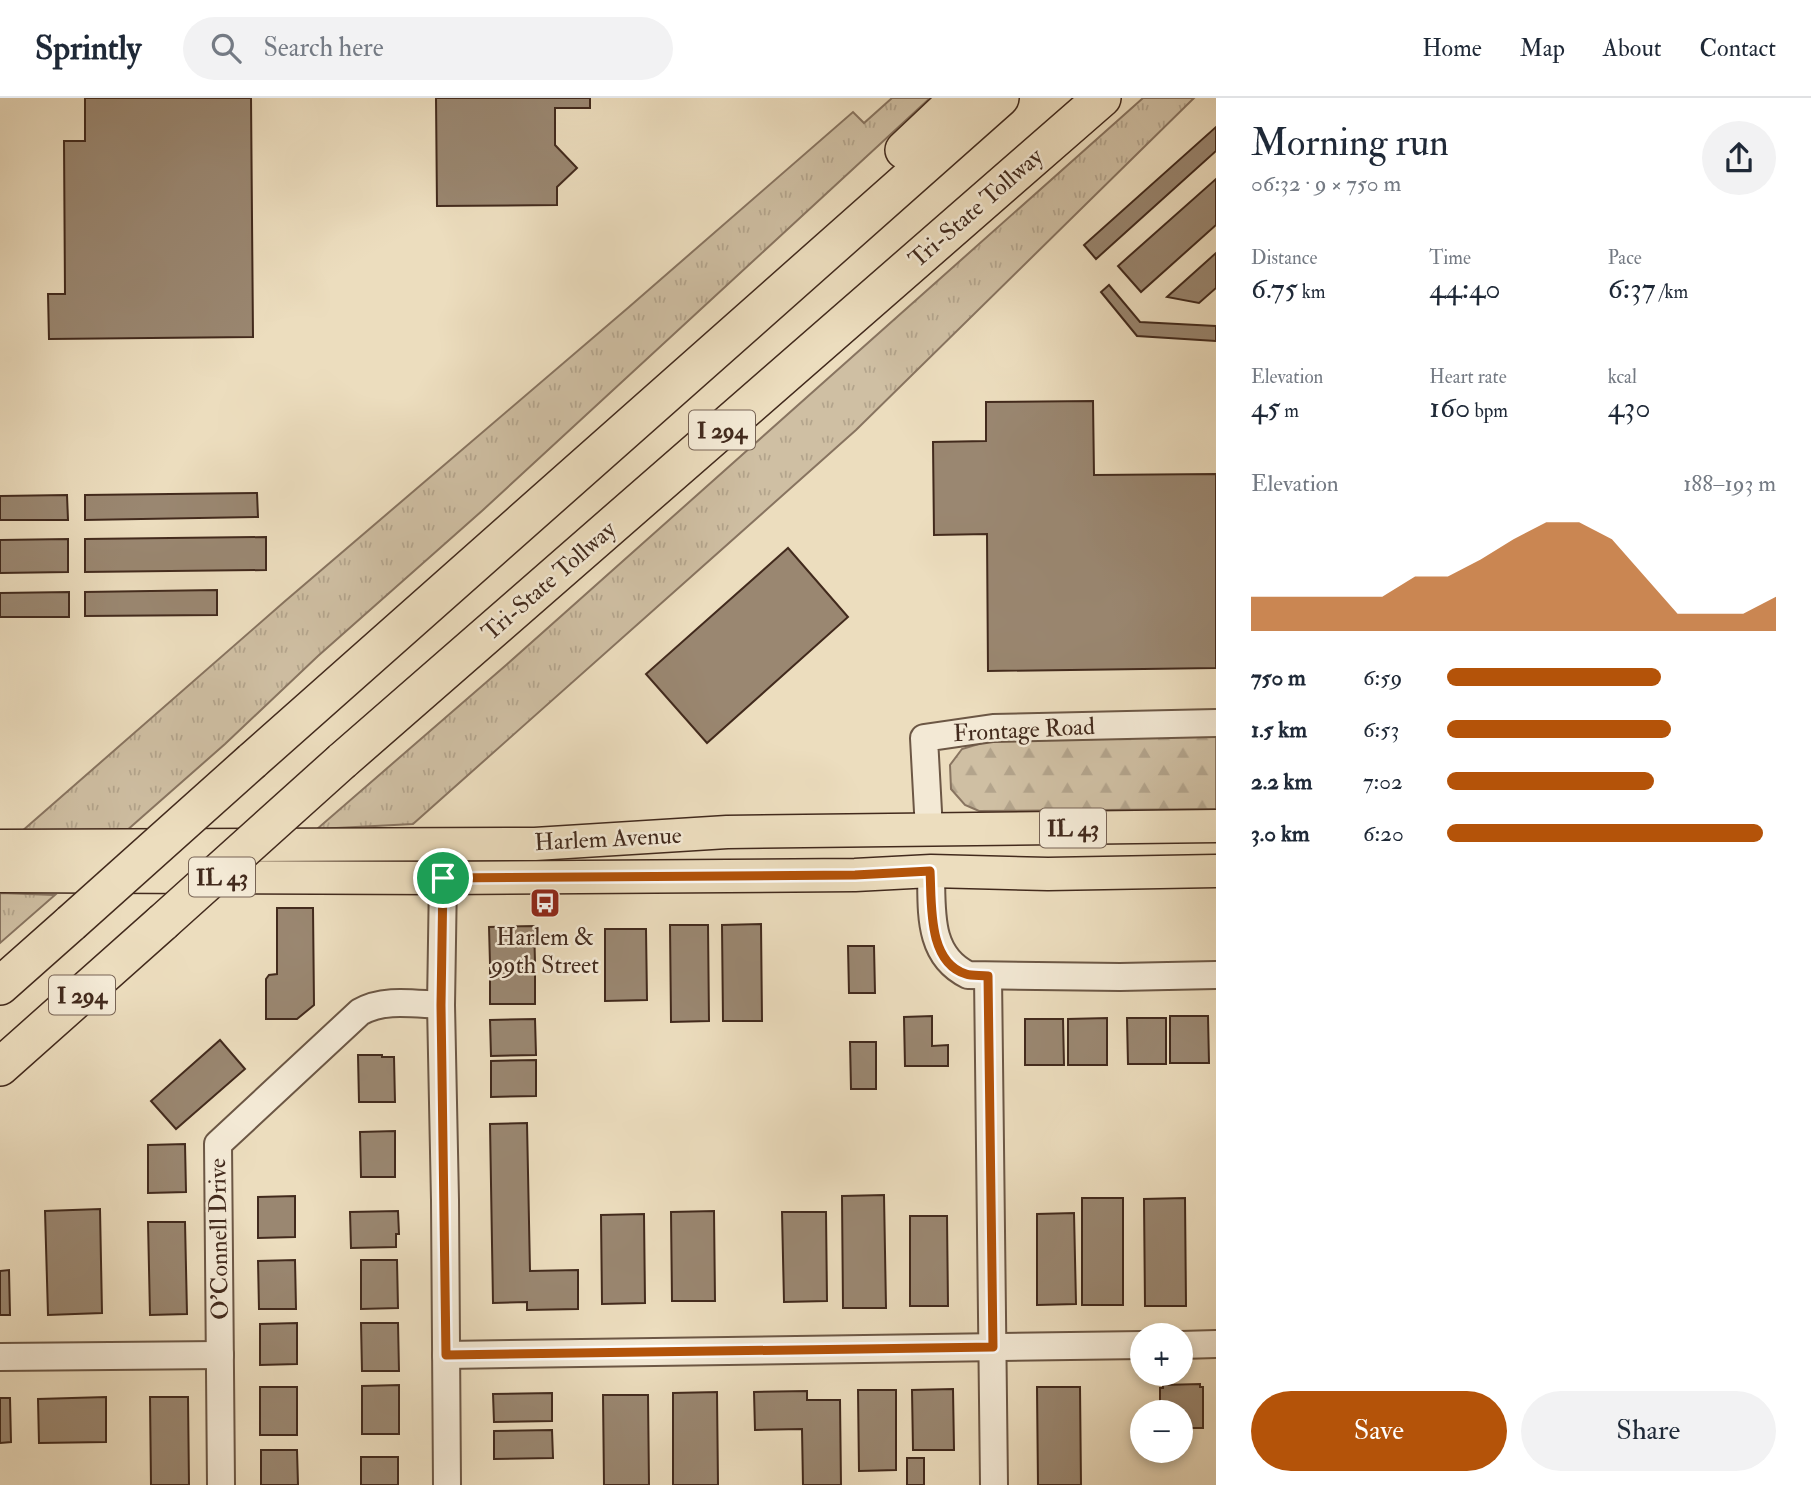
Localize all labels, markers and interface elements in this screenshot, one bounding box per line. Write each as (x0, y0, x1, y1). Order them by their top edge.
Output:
search box (183, 17, 673, 80)
text: Sprintly (35, 28, 141, 69)
icon: search (207, 29, 245, 67)
text: Search here (263, 32, 384, 64)
text: Home (1422, 33, 1482, 64)
text: Map (1520, 33, 1565, 64)
text: About (1603, 33, 1662, 64)
text: Contact (1700, 33, 1776, 64)
text: Morning run (1251, 119, 1449, 167)
button: share (1702, 121, 1776, 195)
street label: Tri-State Tollway (903, 141, 1050, 275)
text: 06:32 · 9 × 750 m (1251, 169, 1401, 198)
text: Distance (1251, 246, 1317, 270)
text: Time (1429, 246, 1471, 270)
text: Pace (1608, 246, 1642, 270)
text: 6.75 (1251, 270, 1298, 307)
text: 44:40 (1429, 270, 1501, 307)
text: 6:37 (1608, 270, 1655, 307)
text: km (1298, 280, 1326, 304)
text: /km (1655, 280, 1688, 304)
text: Elevation (1251, 365, 1323, 389)
text: Heart rate (1429, 365, 1507, 389)
text: kcal (1608, 365, 1637, 389)
text: 45 (1251, 389, 1280, 426)
text: 160 (1429, 389, 1470, 426)
text: 430 (1608, 389, 1651, 426)
text: m (1280, 399, 1299, 423)
text: bpm (1470, 399, 1508, 423)
road number: I 294 (689, 410, 755, 450)
text: Elevation (1251, 469, 1339, 498)
text: 188–193 m (1683, 469, 1776, 498)
street label: Tri-State Tollway (476, 514, 623, 648)
text: 750 m (1251, 663, 1306, 692)
text: 6:59 (1363, 663, 1402, 692)
street label: Frontage Road (952, 711, 1096, 749)
text: 1.5 km (1251, 715, 1307, 744)
text: 6:53 (1363, 715, 1399, 744)
text: 2.2 km (1251, 767, 1312, 796)
text: 7:02 (1363, 767, 1403, 796)
road number: IL 43 (1040, 808, 1106, 848)
text: 3.0 km (1251, 819, 1310, 848)
text: 6:20 (1363, 819, 1404, 848)
street label: Harlem Avenue (533, 820, 683, 858)
pin (413, 848, 473, 908)
road number: IL 43 (189, 858, 255, 897)
icon: arrive (424, 859, 462, 897)
bus stop icon: Harlem & 99th Street (528, 886, 562, 920)
place label: Harlem & 99th Street (489, 922, 599, 981)
road number: I 294 (49, 975, 115, 1014)
street label: O'Connell Drive (202, 1158, 236, 1320)
map controls (1130, 1323, 1193, 1463)
button: + (1130, 1323, 1193, 1386)
button: Save (1251, 1391, 1507, 1471)
button: Share (1521, 1391, 1776, 1471)
button: − (1130, 1400, 1193, 1463)

